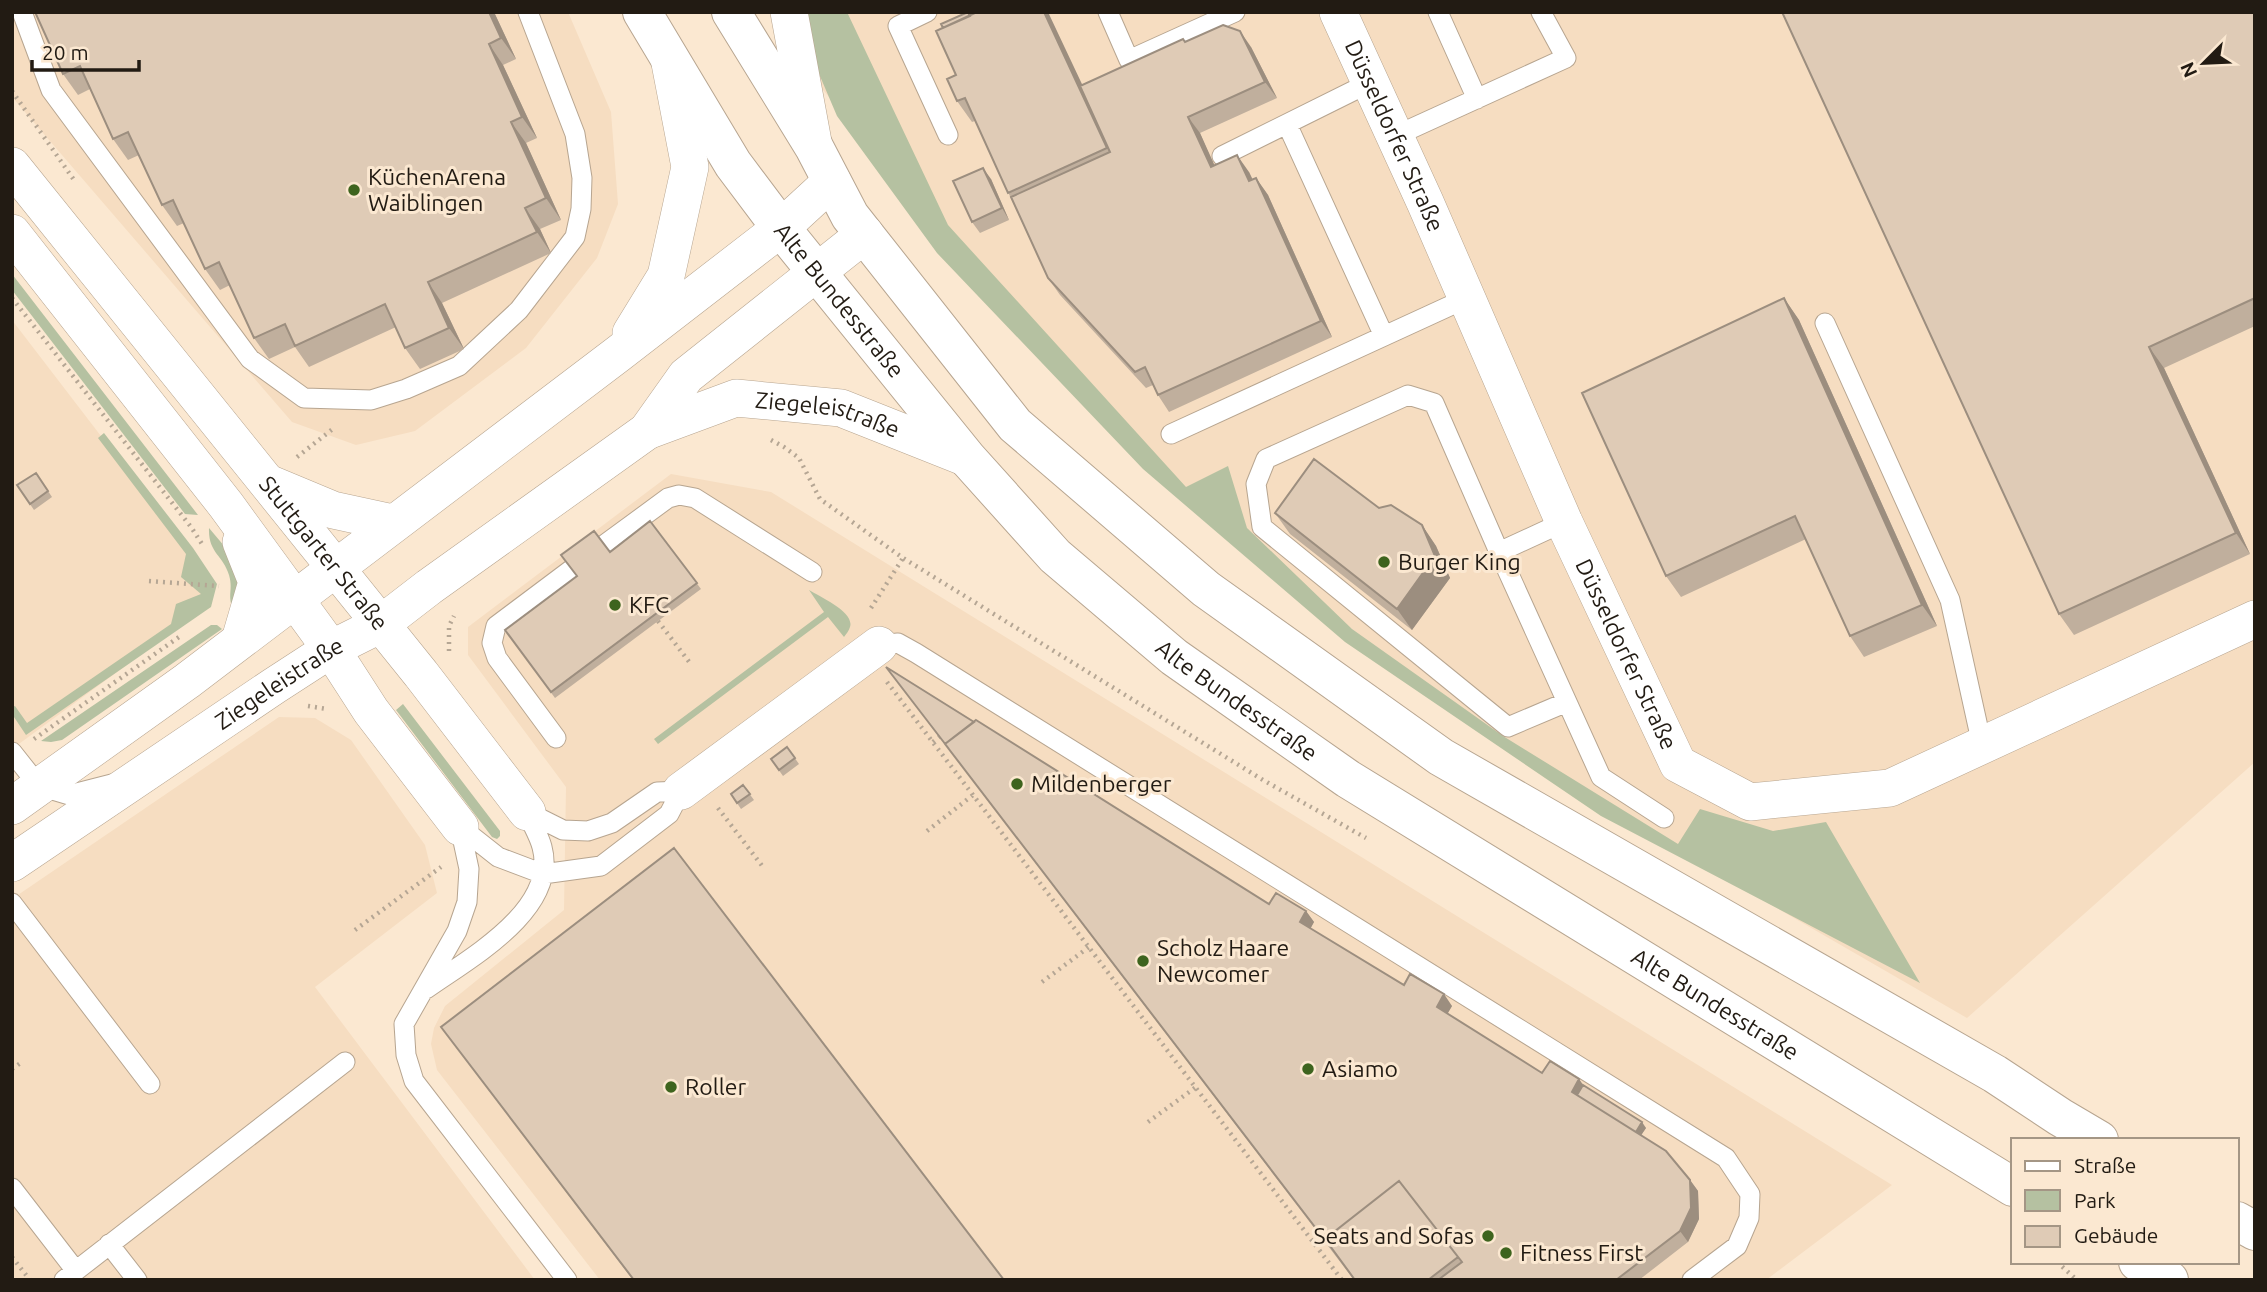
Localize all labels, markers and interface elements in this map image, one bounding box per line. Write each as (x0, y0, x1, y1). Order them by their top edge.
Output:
scale bar (32, 28, 138, 72)
north arrow (2169, 28, 2239, 98)
street label: Düsseldorfer Straße (1341, 36, 1449, 235)
text: 20 m (42, 40, 89, 64)
text: N (2176, 59, 2201, 81)
place label: KüchenArena Waiblingen (368, 164, 506, 215)
marker: KüchenArena Waiblingen (346, 182, 362, 198)
street label: Alte Bundesstraße (770, 218, 910, 382)
street label: Ziegeleistraße (754, 387, 903, 442)
street label: Stuttgarter Straße (255, 471, 393, 635)
place label: Burger King (1398, 549, 1521, 574)
marker: Burger King (1376, 554, 1392, 570)
street label: Düsseldorfer Straße (1571, 555, 1682, 753)
place label: KFC (629, 592, 669, 617)
marker: KFC (607, 597, 623, 613)
street label: Ziegeleistraße (210, 632, 347, 734)
street label: Alte Bundesstraße (1151, 635, 1322, 765)
place label: Mildenberger (1031, 771, 1172, 796)
marker: Mildenberger (1009, 776, 1025, 792)
place label: Scholz Haare Newcomer (1157, 935, 1289, 986)
street label: Alte Bundesstraße (1627, 943, 1803, 1064)
marker: Scholz Haare Newcomer (1135, 953, 1151, 969)
place label: Asiamo (1322, 1056, 1398, 1081)
marker: Asiamo (1300, 1061, 1316, 1077)
place label: Roller (685, 1074, 746, 1099)
marker: Roller (663, 1079, 679, 1095)
legend (2011, 1138, 2239, 1264)
text: Straße (2074, 1153, 2136, 1177)
text: Park (2074, 1188, 2116, 1212)
place label: Seats and Sofas (1313, 1223, 1474, 1248)
text: Gebäude (2074, 1223, 2158, 1247)
marker: Seats and Sofas (1480, 1228, 1496, 1244)
place label: Fitness First (1520, 1240, 1643, 1265)
marker: Fitness First (1498, 1245, 1514, 1261)

